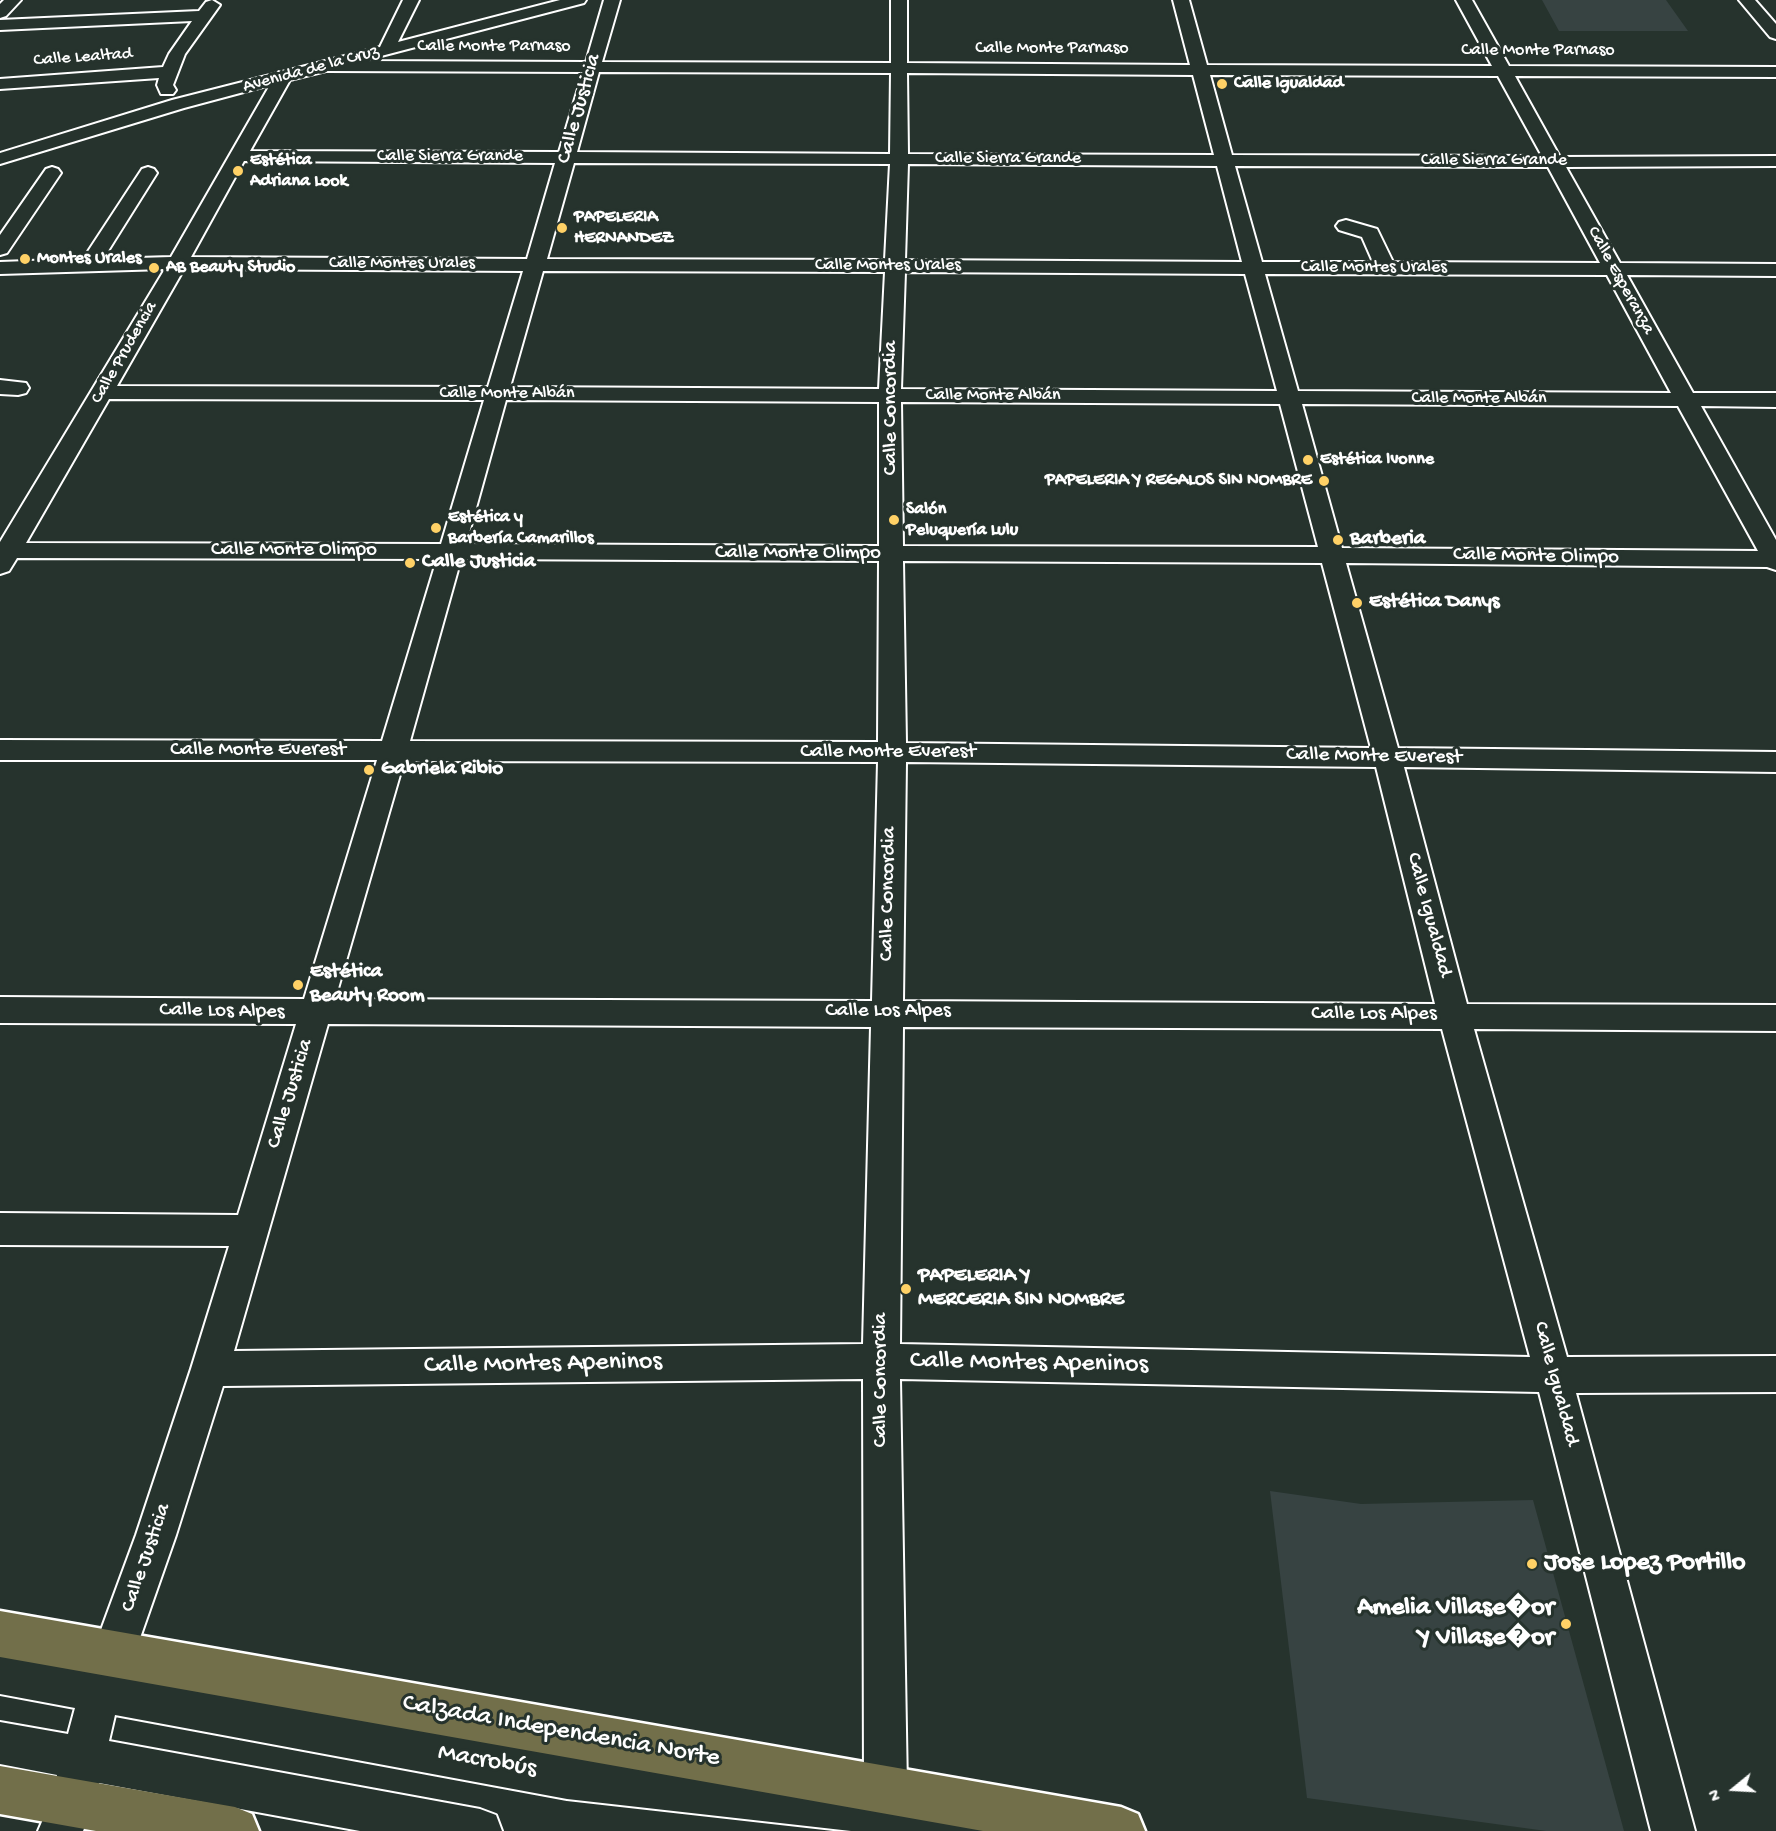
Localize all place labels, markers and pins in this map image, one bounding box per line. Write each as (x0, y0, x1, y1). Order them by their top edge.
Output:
place label: Calle Igualdad (1234, 73, 1343, 95)
marker: Calle Igualdad (1215, 77, 1229, 91)
place label: Estética Adriana Look (250, 150, 348, 192)
marker: Estética Adriana Look (231, 164, 245, 178)
place label: PAPELERIA HERNANDEZ (574, 207, 674, 250)
marker: PAPELERIA HERNANDEZ (555, 221, 569, 235)
place label: Montes Urales (37, 248, 142, 270)
marker: Montes Urales (18, 252, 32, 266)
place label: AB Beauty Studio (166, 257, 295, 279)
marker: AB Beauty Studio (147, 261, 161, 275)
place label: Estética Ivonne (1320, 449, 1434, 471)
marker: Estética Ivonne (1301, 453, 1315, 467)
place label: PAPELERIA Y REGALOS SIN NOMBRE (1045, 470, 1312, 492)
marker: PAPELERIA Y REGALOS SIN NOMBRE (1317, 474, 1331, 488)
place label: Salón Peluquería Lulu (906, 499, 1018, 542)
place label: Estética y Barbería Camarillos (448, 507, 594, 550)
marker: Salón Peluquería Lulu (887, 513, 901, 527)
marker: Estética y Barbería Camarillos (429, 521, 443, 535)
place label: Barberia (1350, 527, 1425, 553)
marker: Barberia (1331, 533, 1345, 547)
place label: Calle Justicia (422, 550, 535, 576)
marker: Calle Justicia (403, 556, 417, 570)
place label: Estética Danys (1369, 590, 1500, 616)
marker: Estética Danys (1350, 596, 1364, 610)
place label: Gabriela Ribio (381, 757, 503, 783)
marker: Gabriela Ribio (362, 763, 376, 777)
place label: Estética Beauty Room (310, 960, 425, 1010)
marker: Estética Beauty Room (291, 978, 305, 992)
place label: PAPELERIA Y MERCERIA SIN NOMBRE (918, 1264, 1124, 1314)
marker: PAPELERIA Y MERCERIA SIN NOMBRE (899, 1282, 913, 1296)
place label: Jose Lopez Portillo (1544, 1548, 1746, 1580)
marker: Jose Lopez Portillo (1525, 1557, 1539, 1571)
place label: Amelia Villase�or Y Villase�or (1357, 1593, 1554, 1654)
marker: Amelia Villase�or Y Villase�or (1559, 1617, 1573, 1631)

